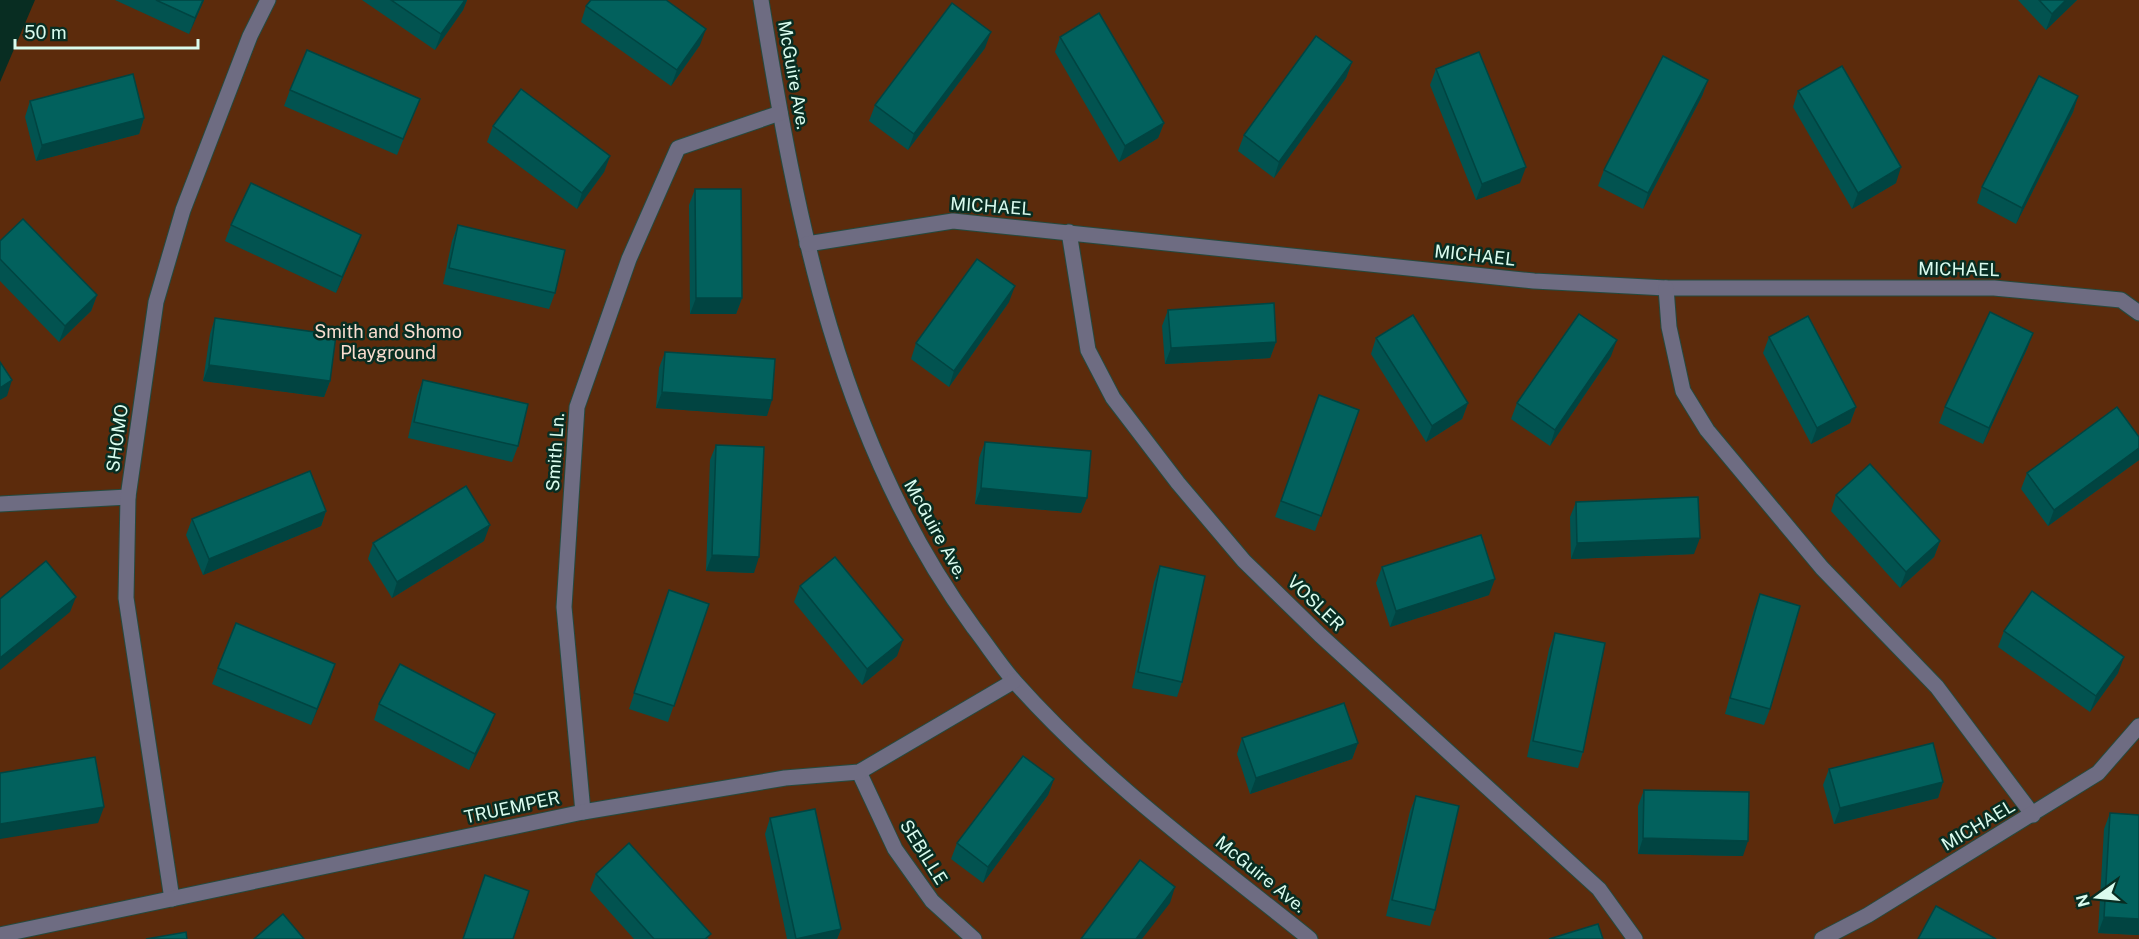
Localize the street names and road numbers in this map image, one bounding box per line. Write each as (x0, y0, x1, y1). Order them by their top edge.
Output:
street label: McGuire Ave. (774, 19, 814, 131)
street label: MICHAEL (950, 193, 1032, 219)
street label: MICHAEL (1433, 240, 1517, 270)
street label: MICHAEL (1918, 258, 2000, 280)
street label: SHOMO (102, 403, 132, 473)
street label: Smith Ln. (542, 412, 568, 492)
street label: McGuire Ave. (900, 476, 972, 582)
street label: VOSLER (1283, 571, 1349, 635)
street label: TRUEMPER (462, 787, 562, 827)
street label: MICHAEL (1938, 795, 2018, 855)
street label: SEBILLE (896, 816, 952, 888)
street label: McGuire Ave. (1212, 831, 1310, 917)

